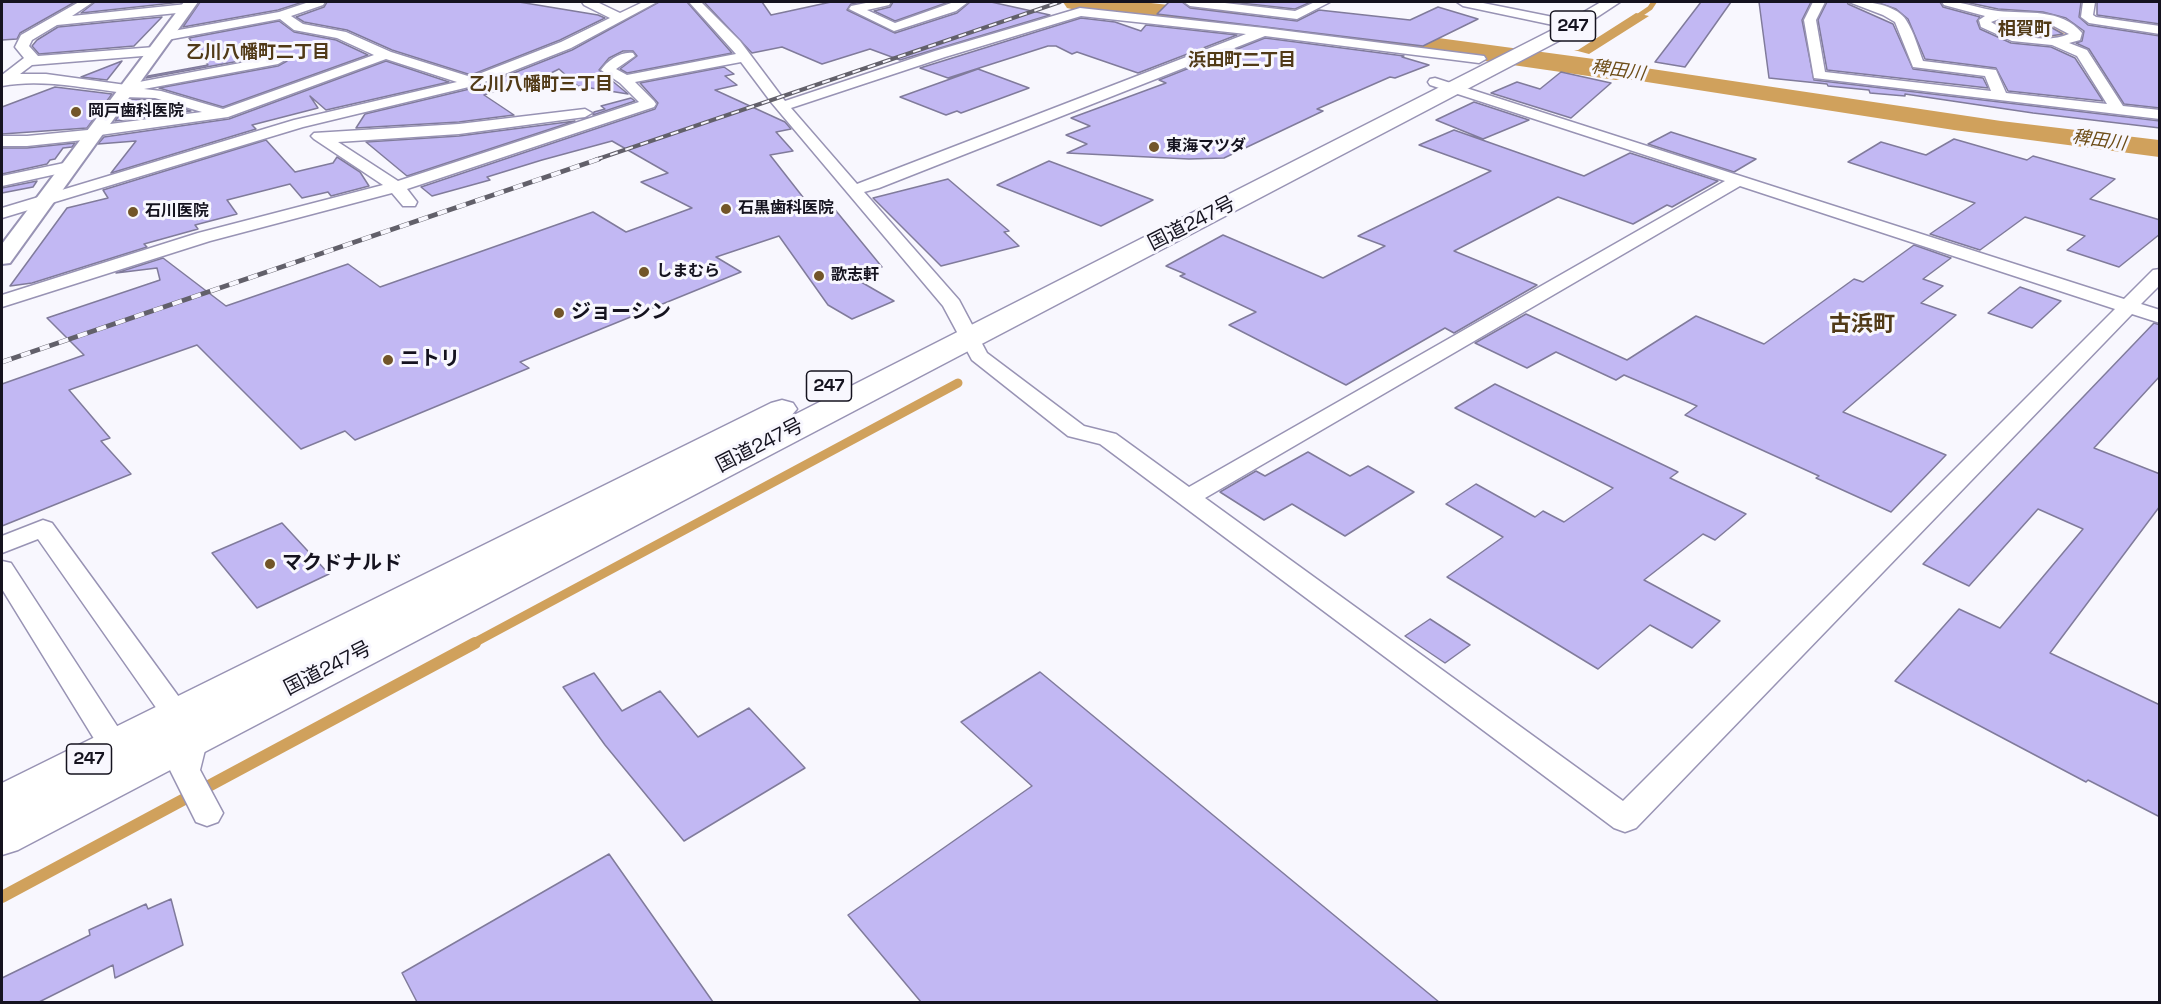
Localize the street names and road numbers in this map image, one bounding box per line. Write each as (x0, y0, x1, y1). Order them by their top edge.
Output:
road number: 247 (1550, 11, 1596, 41)
street label: 国道247号 (1144, 192, 1240, 256)
road number: 247 (806, 371, 852, 401)
street label: 国道247号 (712, 414, 808, 478)
street label: 国道247号 (280, 637, 376, 701)
road number: 247 (66, 744, 112, 774)

